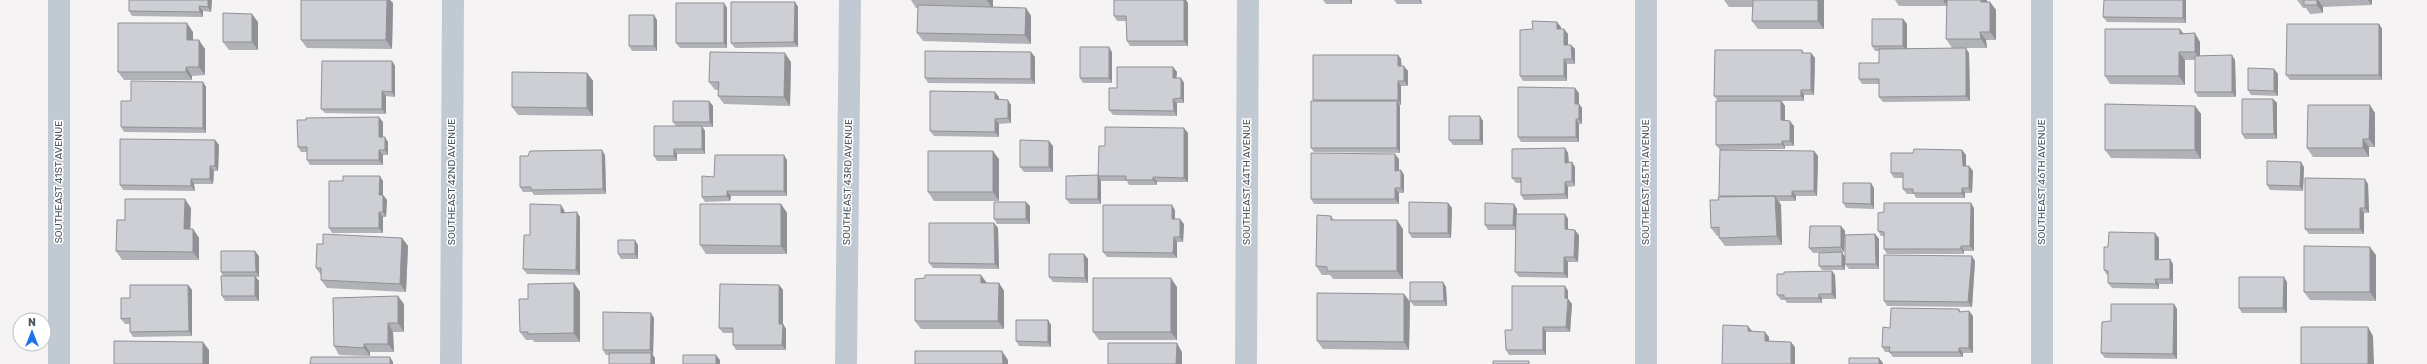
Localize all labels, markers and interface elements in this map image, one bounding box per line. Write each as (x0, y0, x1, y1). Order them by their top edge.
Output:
street label: SOUTHEAST 42ND AVENUE (446, 119, 458, 245)
street label: SOUTHEAST 43RD AVENUE (841, 119, 855, 245)
street label: SOUTHEAST 44TH AVENUE (1241, 119, 1253, 245)
street label: SOUTHEAST 45TH AVENUE (1640, 119, 1652, 245)
street label: SOUTHEAST 46TH AVENUE (2036, 119, 2048, 245)
street label: SOUTHEAST 41ST AVENUE (53, 121, 65, 243)
north arrow (12, 312, 52, 352)
text: N (28, 316, 36, 329)

